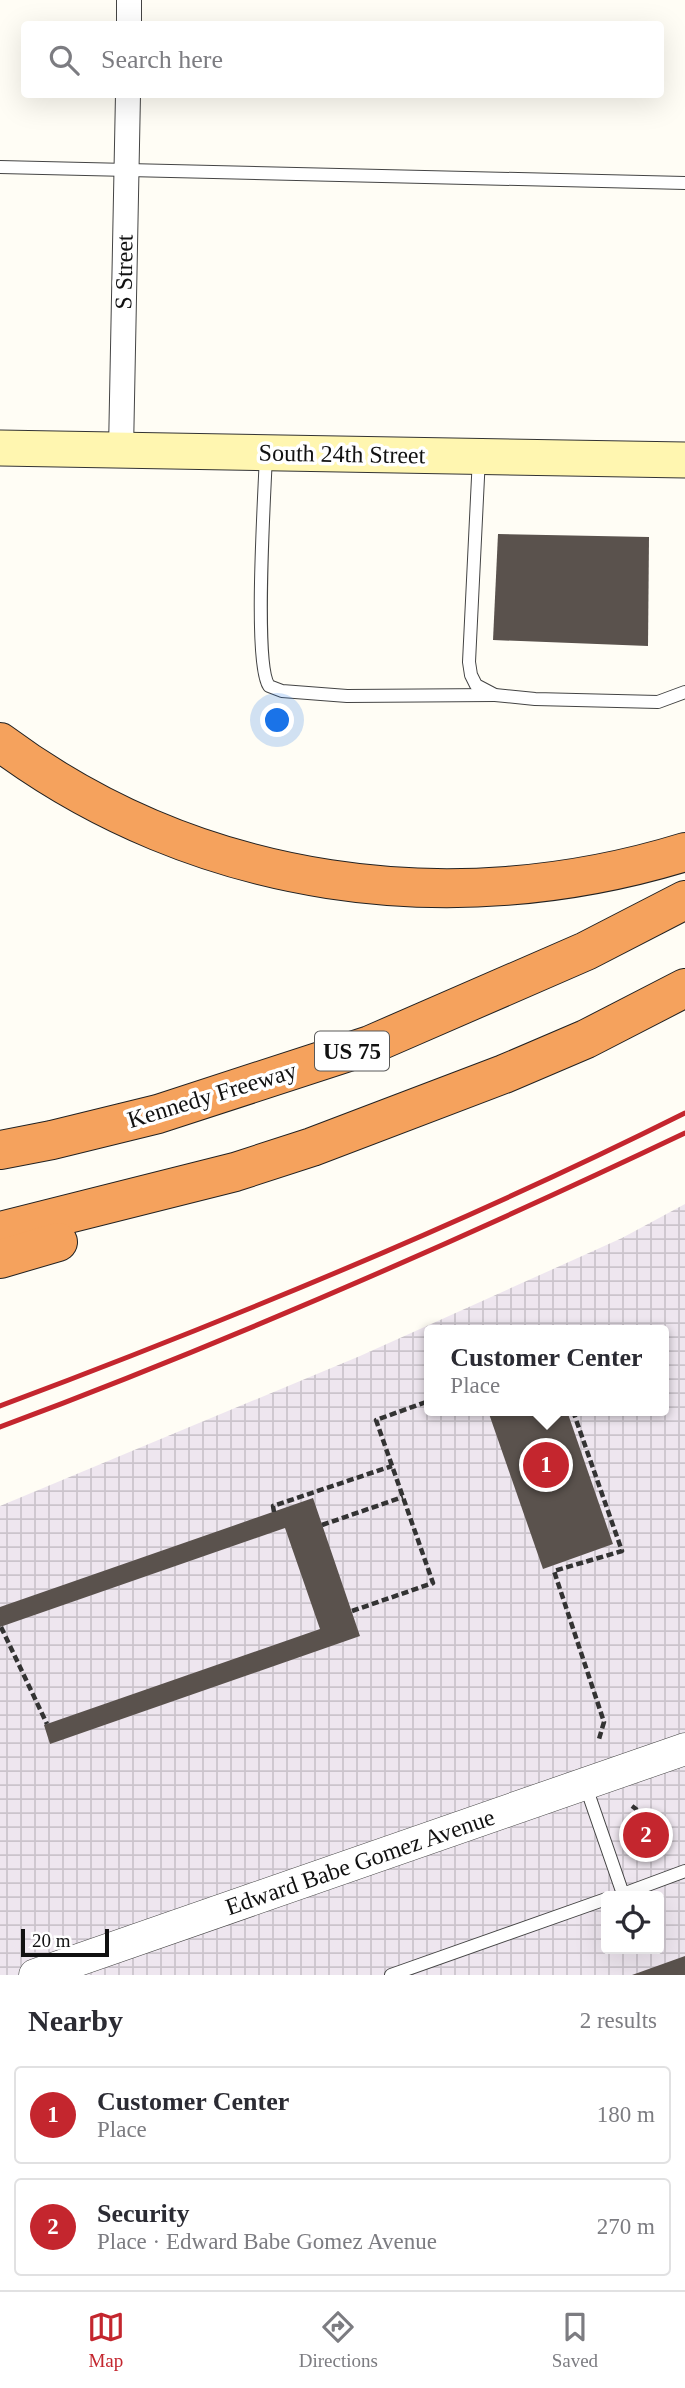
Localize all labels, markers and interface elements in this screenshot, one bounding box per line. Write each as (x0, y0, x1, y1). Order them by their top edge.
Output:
search box (21, 21, 664, 98)
icon: search (45, 41, 83, 79)
text: Search here (101, 45, 223, 74)
street label: S Street (110, 234, 138, 310)
street label: South 24th Street (258, 440, 426, 468)
your location (260, 703, 294, 737)
road number: US 75 (315, 1032, 389, 1070)
street label: Kennedy Freeway (124, 1057, 300, 1133)
popup (424, 1325, 669, 1416)
text: Customer Center (450, 1343, 643, 1372)
text: Place (450, 1373, 500, 1398)
pin: 1 (523, 1439, 569, 1491)
street label: Edward Babe Gomez Avenue (222, 1804, 498, 1920)
pin: 2 (623, 1809, 669, 1861)
map controls (601, 1891, 664, 1954)
button: locate (601, 1891, 664, 1954)
scale bar (21, 1926, 108, 1958)
text: 20 m (32, 1930, 71, 1951)
text: Nearby (28, 2004, 123, 2037)
text: 2 results (580, 2008, 657, 2033)
text: Customer Center (97, 2087, 289, 2116)
text: 1 (47, 2102, 59, 2127)
text: 180 m (597, 2102, 655, 2127)
text: Place (97, 2117, 147, 2142)
text: Security (97, 2199, 189, 2228)
text: 2 (47, 2214, 59, 2239)
text: 270 m (597, 2214, 655, 2239)
text: Place · Edward Babe Gomez Avenue (97, 2229, 437, 2254)
tab: Map (87, 2308, 125, 2372)
tab: Directions (299, 2308, 378, 2372)
tab: Saved (552, 2308, 598, 2372)

